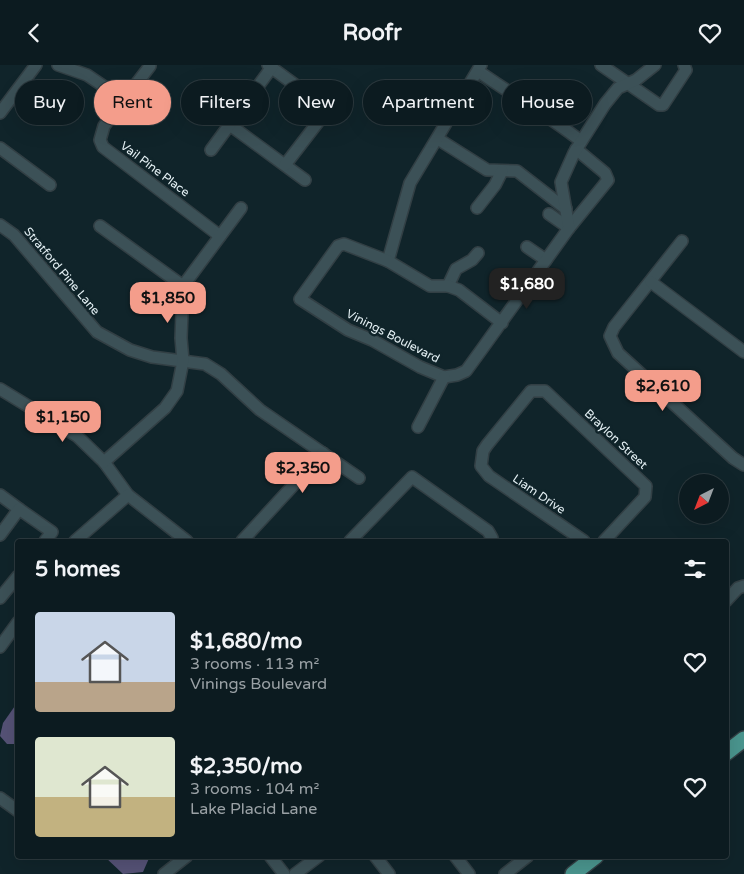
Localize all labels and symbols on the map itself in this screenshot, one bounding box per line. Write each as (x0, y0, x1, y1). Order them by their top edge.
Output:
street label: Vail Pine Place (118, 139, 192, 200)
street label: Stratford Pine Lane (21, 224, 103, 318)
pin: $1,680 (486, 267, 568, 310)
pin: $1,850 (127, 281, 209, 324)
street label: Vinings Boulevard (344, 306, 442, 366)
pin: $2,610 (622, 369, 704, 412)
pin: $1,150 (22, 401, 104, 443)
street label: Braylon Street (582, 406, 651, 472)
pin: $2,350 (262, 451, 344, 494)
street label: Liam Drive (510, 471, 568, 517)
north arrow (679, 474, 729, 524)

